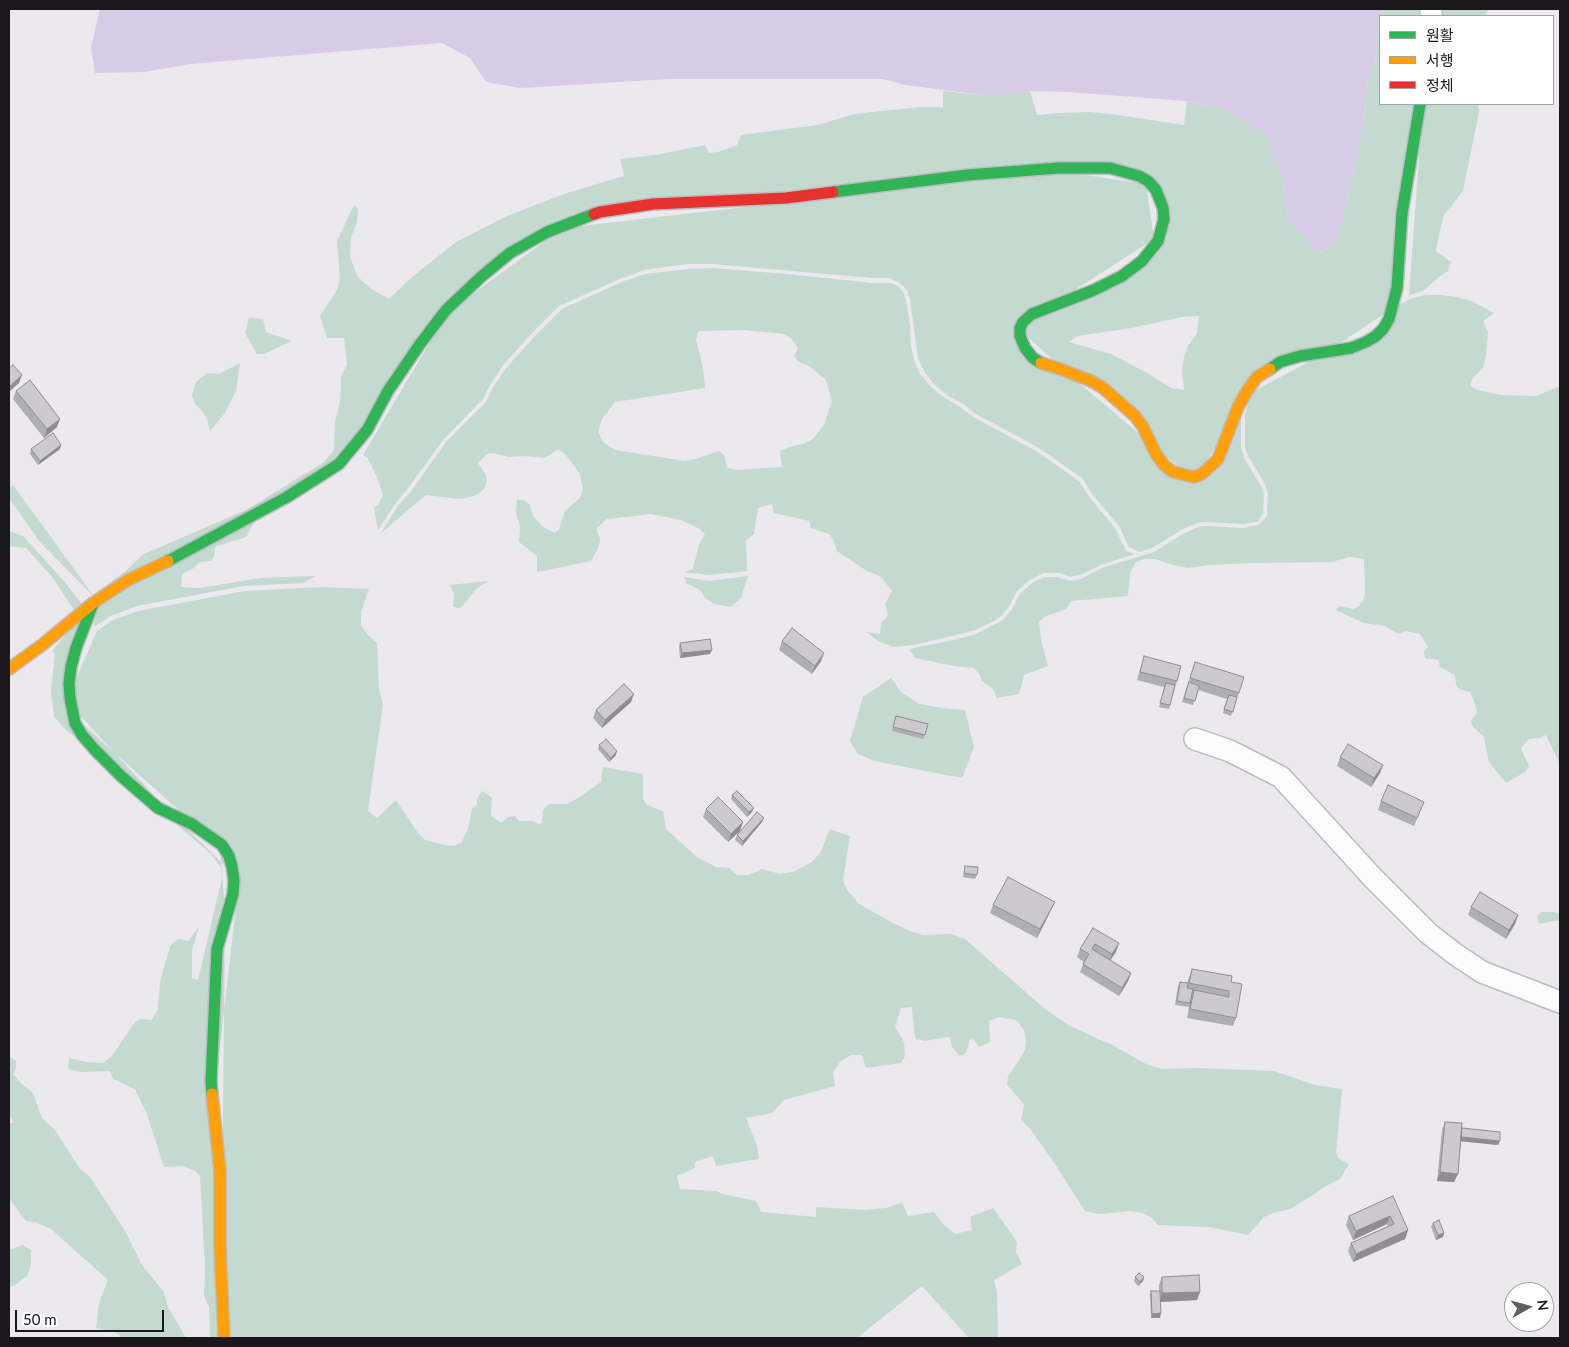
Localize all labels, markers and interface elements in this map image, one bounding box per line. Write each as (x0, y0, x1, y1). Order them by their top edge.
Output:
legend (1379, 15, 1554, 105)
text: 원활 (1426, 26, 1454, 44)
text: 서행 (1426, 51, 1454, 69)
text: 정체 (1426, 76, 1454, 94)
north arrow (1504, 1282, 1554, 1332)
text: N (1534, 1299, 1552, 1312)
scale bar (18, 1300, 166, 1332)
text: 50 m (23, 1310, 57, 1328)

